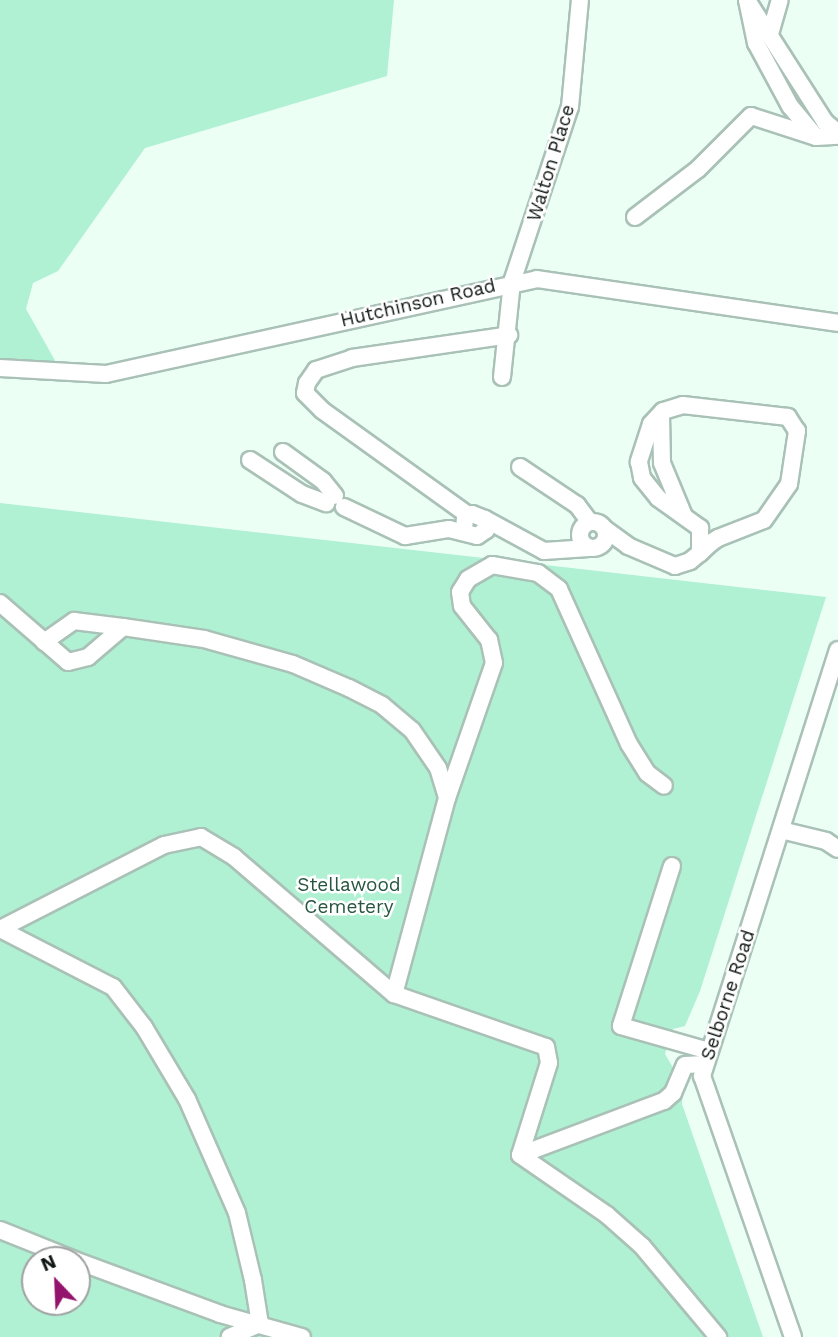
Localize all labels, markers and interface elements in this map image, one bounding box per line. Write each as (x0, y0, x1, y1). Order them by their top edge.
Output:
street label: Walton Place (522, 102, 580, 224)
street label: Hutchinson Road (338, 274, 498, 332)
park label: Stellawood Cemetery (297, 874, 401, 918)
street label: Selborne Road (696, 927, 760, 1063)
north arrow (21, 1246, 91, 1316)
text: N (37, 1250, 59, 1276)

